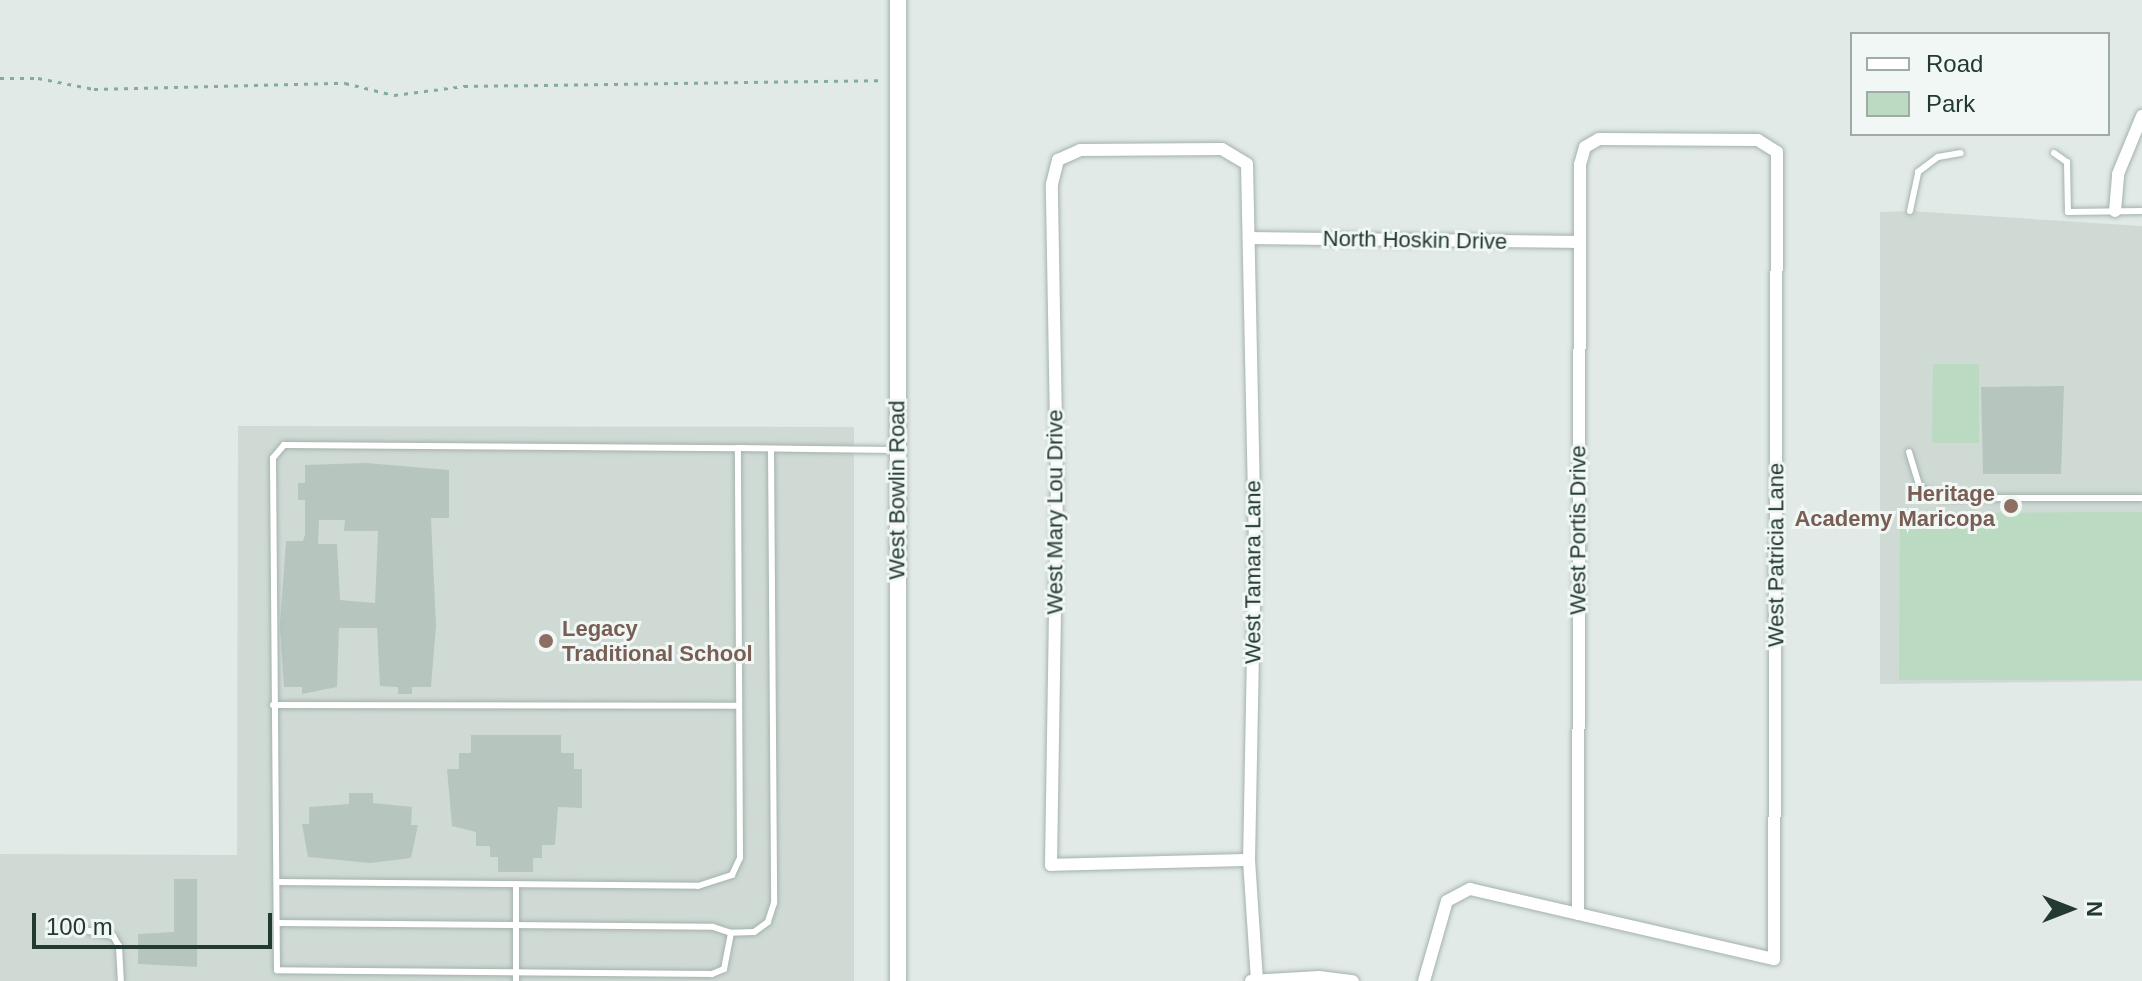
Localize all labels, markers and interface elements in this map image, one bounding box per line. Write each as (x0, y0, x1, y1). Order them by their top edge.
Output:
legend (1850, 32, 2110, 136)
text: Road (1926, 50, 1983, 77)
text: Park (1926, 90, 1975, 117)
street label: North Hoskin Drive (1322, 225, 1508, 255)
street label: West Bowlin Road (884, 400, 910, 580)
street label: West Mary Lou Drive (1042, 410, 1068, 614)
street label: West Portis Drive (1565, 445, 1591, 615)
street label: West Patricia Lane (1763, 463, 1789, 647)
street label: West Tamara Lane (1240, 480, 1266, 664)
place label: Heritage Academy Maricopa (1794, 480, 1995, 532)
marker: Heritage Academy Maricopa (2002, 497, 2020, 515)
place label: Legacy Traditional School (562, 615, 753, 666)
marker: Legacy Traditional School (537, 632, 555, 650)
north arrow (2030, 869, 2110, 949)
scale bar (36, 897, 276, 947)
text: N (2082, 901, 2107, 917)
text: 100 m (46, 913, 113, 940)

